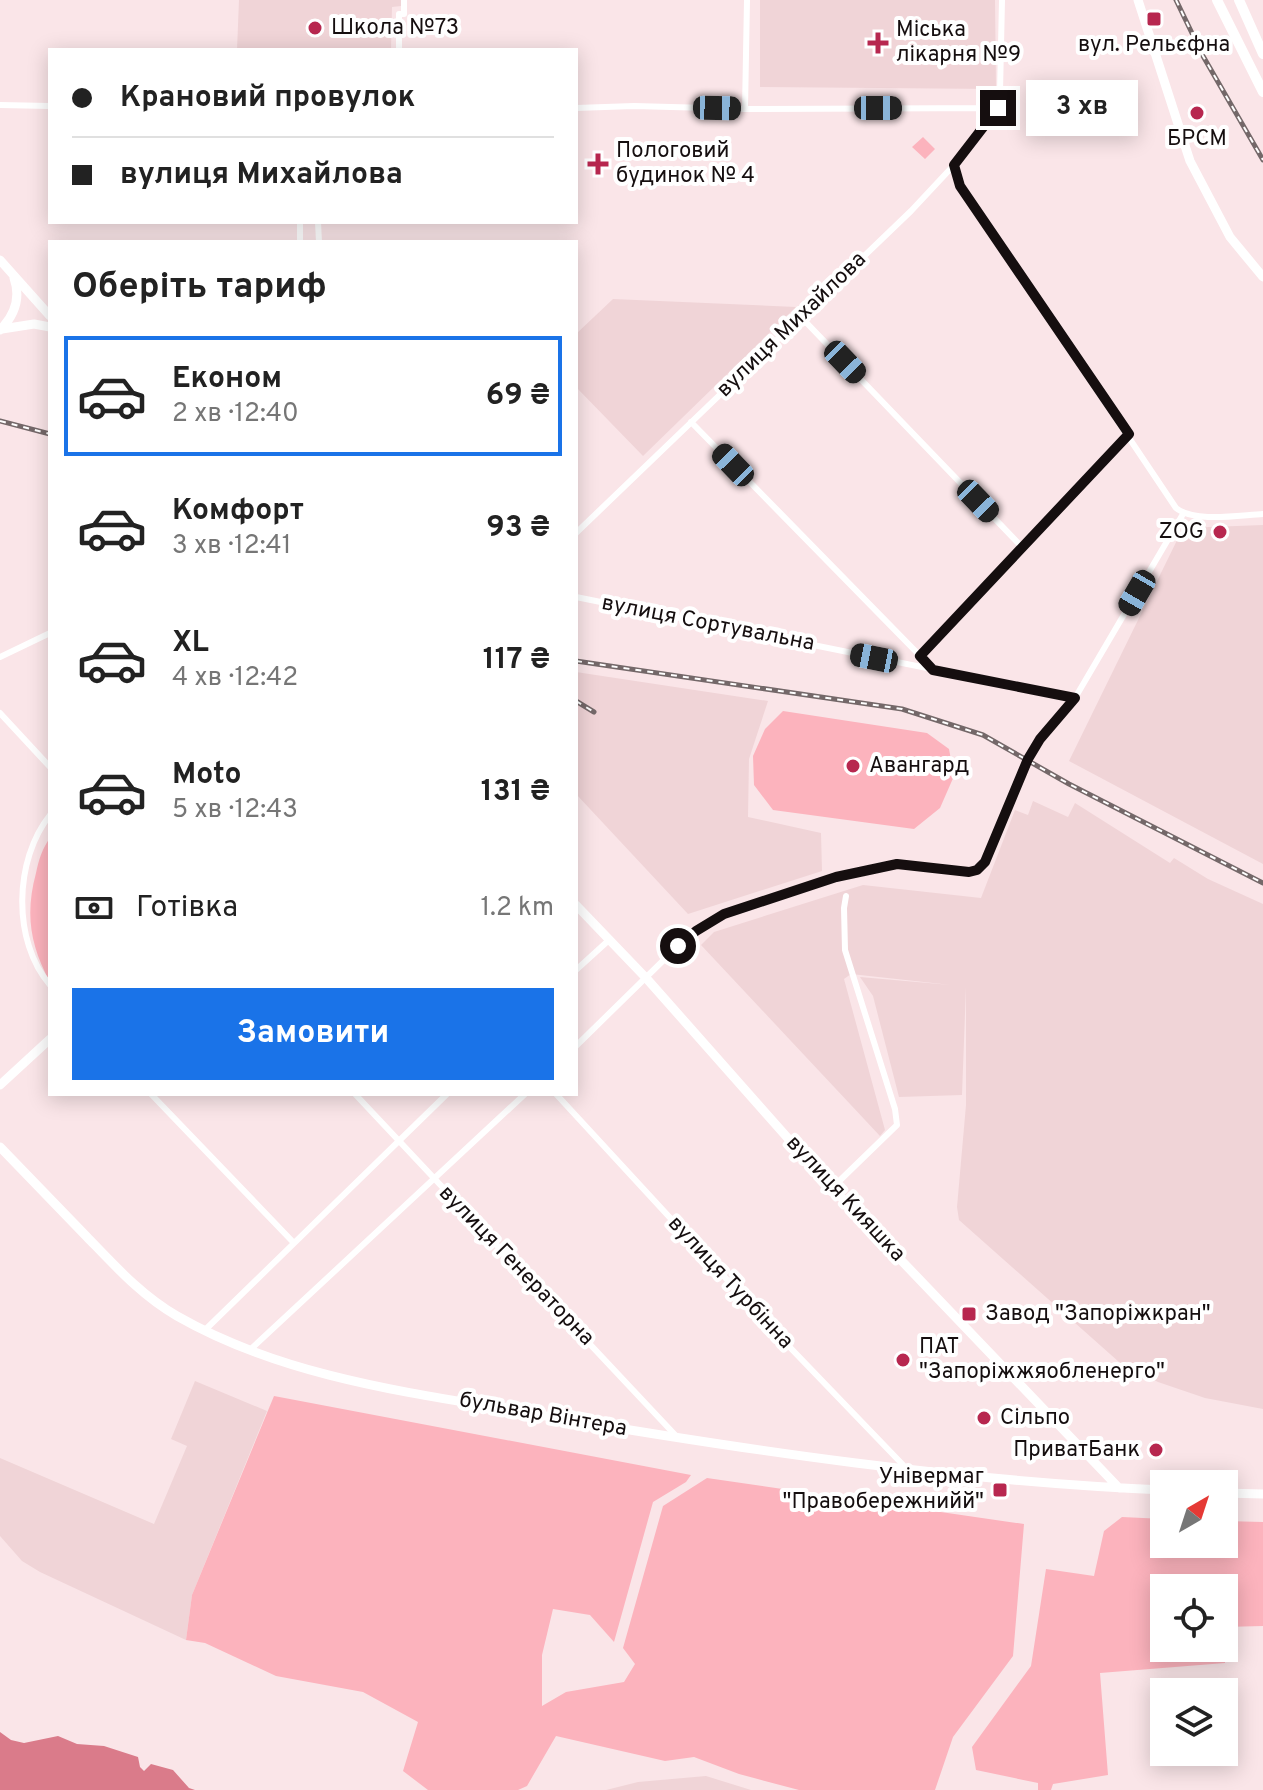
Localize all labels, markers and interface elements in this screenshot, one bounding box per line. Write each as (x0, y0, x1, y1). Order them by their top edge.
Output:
marker: вул. Рельєфна (1145, 10, 1163, 28)
place label: Школа №73 (331, 15, 459, 42)
place label: Міська лікарня №9 (896, 17, 1021, 69)
marker: Школа №73 (306, 19, 324, 37)
marker: Міська лікарня №9 (867, 32, 889, 54)
place label: вул. Рельєфна (1078, 32, 1230, 59)
text: Крановий провулок (120, 80, 415, 117)
callout: 3 хв (1026, 80, 1138, 136)
route end (980, 90, 1016, 126)
text: 3 хв (1056, 91, 1108, 124)
car (693, 96, 741, 120)
car (854, 96, 902, 120)
marker: БРСМ (1188, 104, 1206, 122)
place label: БРСМ (1167, 126, 1227, 153)
place label: Пологовий будинок № 4 (616, 138, 755, 190)
marker: Пологовий будинок № 4 (587, 153, 609, 175)
text: вулиця Михайлова (120, 157, 403, 194)
street label: вулиця Михайлова (711, 247, 873, 403)
text: Оберіть тариф (72, 265, 327, 311)
car (820, 336, 870, 388)
icon: car (76, 360, 148, 432)
text: Економ (172, 361, 282, 398)
text: 69 ₴ (486, 378, 550, 415)
text: 2 хв · 12:40 (172, 398, 299, 431)
car (708, 439, 758, 491)
car (953, 475, 1003, 527)
icon: car (76, 492, 148, 564)
text: Комфорт (172, 493, 304, 530)
text: 93 ₴ (486, 510, 550, 547)
place label: ZOG (1159, 519, 1204, 546)
marker: ZOG (1211, 523, 1229, 541)
text: 3 хв · 12:41 (172, 530, 291, 563)
car (1115, 566, 1159, 620)
street label: вулиця Сортувальна (599, 590, 817, 658)
icon: car (76, 624, 148, 696)
text: XL (172, 625, 209, 662)
text: 117 ₴ (483, 642, 550, 679)
car (848, 642, 900, 674)
text: 4 хв · 12:42 (172, 662, 298, 695)
place label: Авангард (869, 753, 969, 780)
icon: car (76, 756, 148, 828)
text: Moto (172, 757, 242, 794)
marker: Авангард (844, 757, 862, 775)
text: 131 ₴ (481, 774, 550, 811)
text: 5 хв · 12:43 (172, 794, 298, 827)
icon: cash (72, 886, 116, 930)
text: Готівка (136, 890, 238, 927)
text: 1.2 km (481, 892, 554, 925)
route start (660, 928, 696, 964)
button: Замовити (72, 988, 554, 1080)
street label: вулиця Кияшка (780, 1130, 910, 1268)
street label: вулиця Генераторна (433, 1180, 599, 1352)
street label: вулиця Турбінна (661, 1211, 799, 1355)
place label: Завод "Запоріжкран" (985, 1301, 1211, 1328)
marker: Завод "Запоріжкран" (960, 1305, 978, 1323)
place label: ПАТ "Запоріжжяобленерго" (919, 1334, 1165, 1386)
marker: ПАТ "Запоріжжяобленерго" (894, 1351, 912, 1369)
street label: бульвар Вінтера (457, 1387, 629, 1443)
place label: Сільпо (1000, 1405, 1070, 1432)
marker: Сільпо (975, 1409, 993, 1427)
place label: ПриватБанк (1013, 1437, 1140, 1464)
marker: ПриватБанк (1147, 1441, 1165, 1459)
place label: Універмаг "Правобережнийй" (783, 1464, 984, 1516)
north arrow (1150, 1470, 1238, 1558)
map controls (1150, 1470, 1238, 1766)
marker: Універмаг "Правобережнийй" (991, 1481, 1009, 1499)
button: locate (1150, 1574, 1238, 1662)
button: layers (1150, 1678, 1238, 1766)

